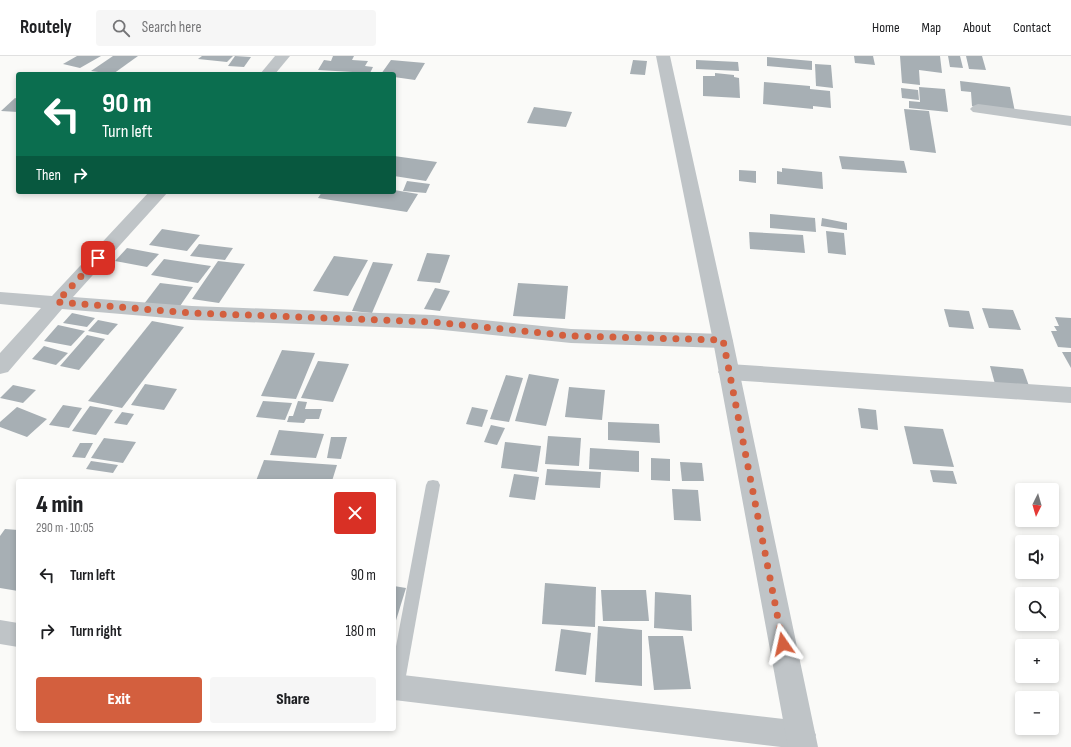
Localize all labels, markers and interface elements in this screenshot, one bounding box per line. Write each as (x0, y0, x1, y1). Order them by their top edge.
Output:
search box (96, 10, 376, 46)
text: Routely (20, 16, 72, 39)
icon: search (110, 17, 132, 39)
text: Search here (142, 18, 201, 37)
text: Home (872, 19, 900, 36)
text: Map (922, 19, 941, 36)
text: About (963, 19, 991, 36)
text: Contact (1013, 19, 1051, 36)
text: 90 m (102, 87, 152, 120)
icon: left (36, 88, 88, 140)
text: Turn left (102, 121, 153, 142)
icon: right (69, 164, 91, 186)
text: Then (36, 166, 61, 185)
pin (81, 241, 115, 275)
icon: arrive (87, 247, 109, 269)
north arrow (1015, 483, 1059, 527)
map controls (1015, 483, 1059, 735)
text: 4 min (36, 490, 83, 519)
button: close (334, 492, 376, 534)
text: 290 m · 10:05 (36, 520, 94, 536)
button: sound (1015, 535, 1059, 579)
icon: left (36, 564, 58, 586)
text: Turn left (70, 566, 115, 585)
text: 90 m (351, 566, 376, 585)
button: search (1015, 587, 1059, 631)
icon: right (36, 620, 58, 642)
text: Turn right (70, 622, 122, 641)
text: 180 m (345, 622, 376, 641)
position arrow (762, 623, 804, 665)
button: + (1015, 639, 1059, 683)
button: Exit (36, 677, 202, 723)
button: Share (210, 677, 376, 723)
button: − (1015, 691, 1059, 735)

